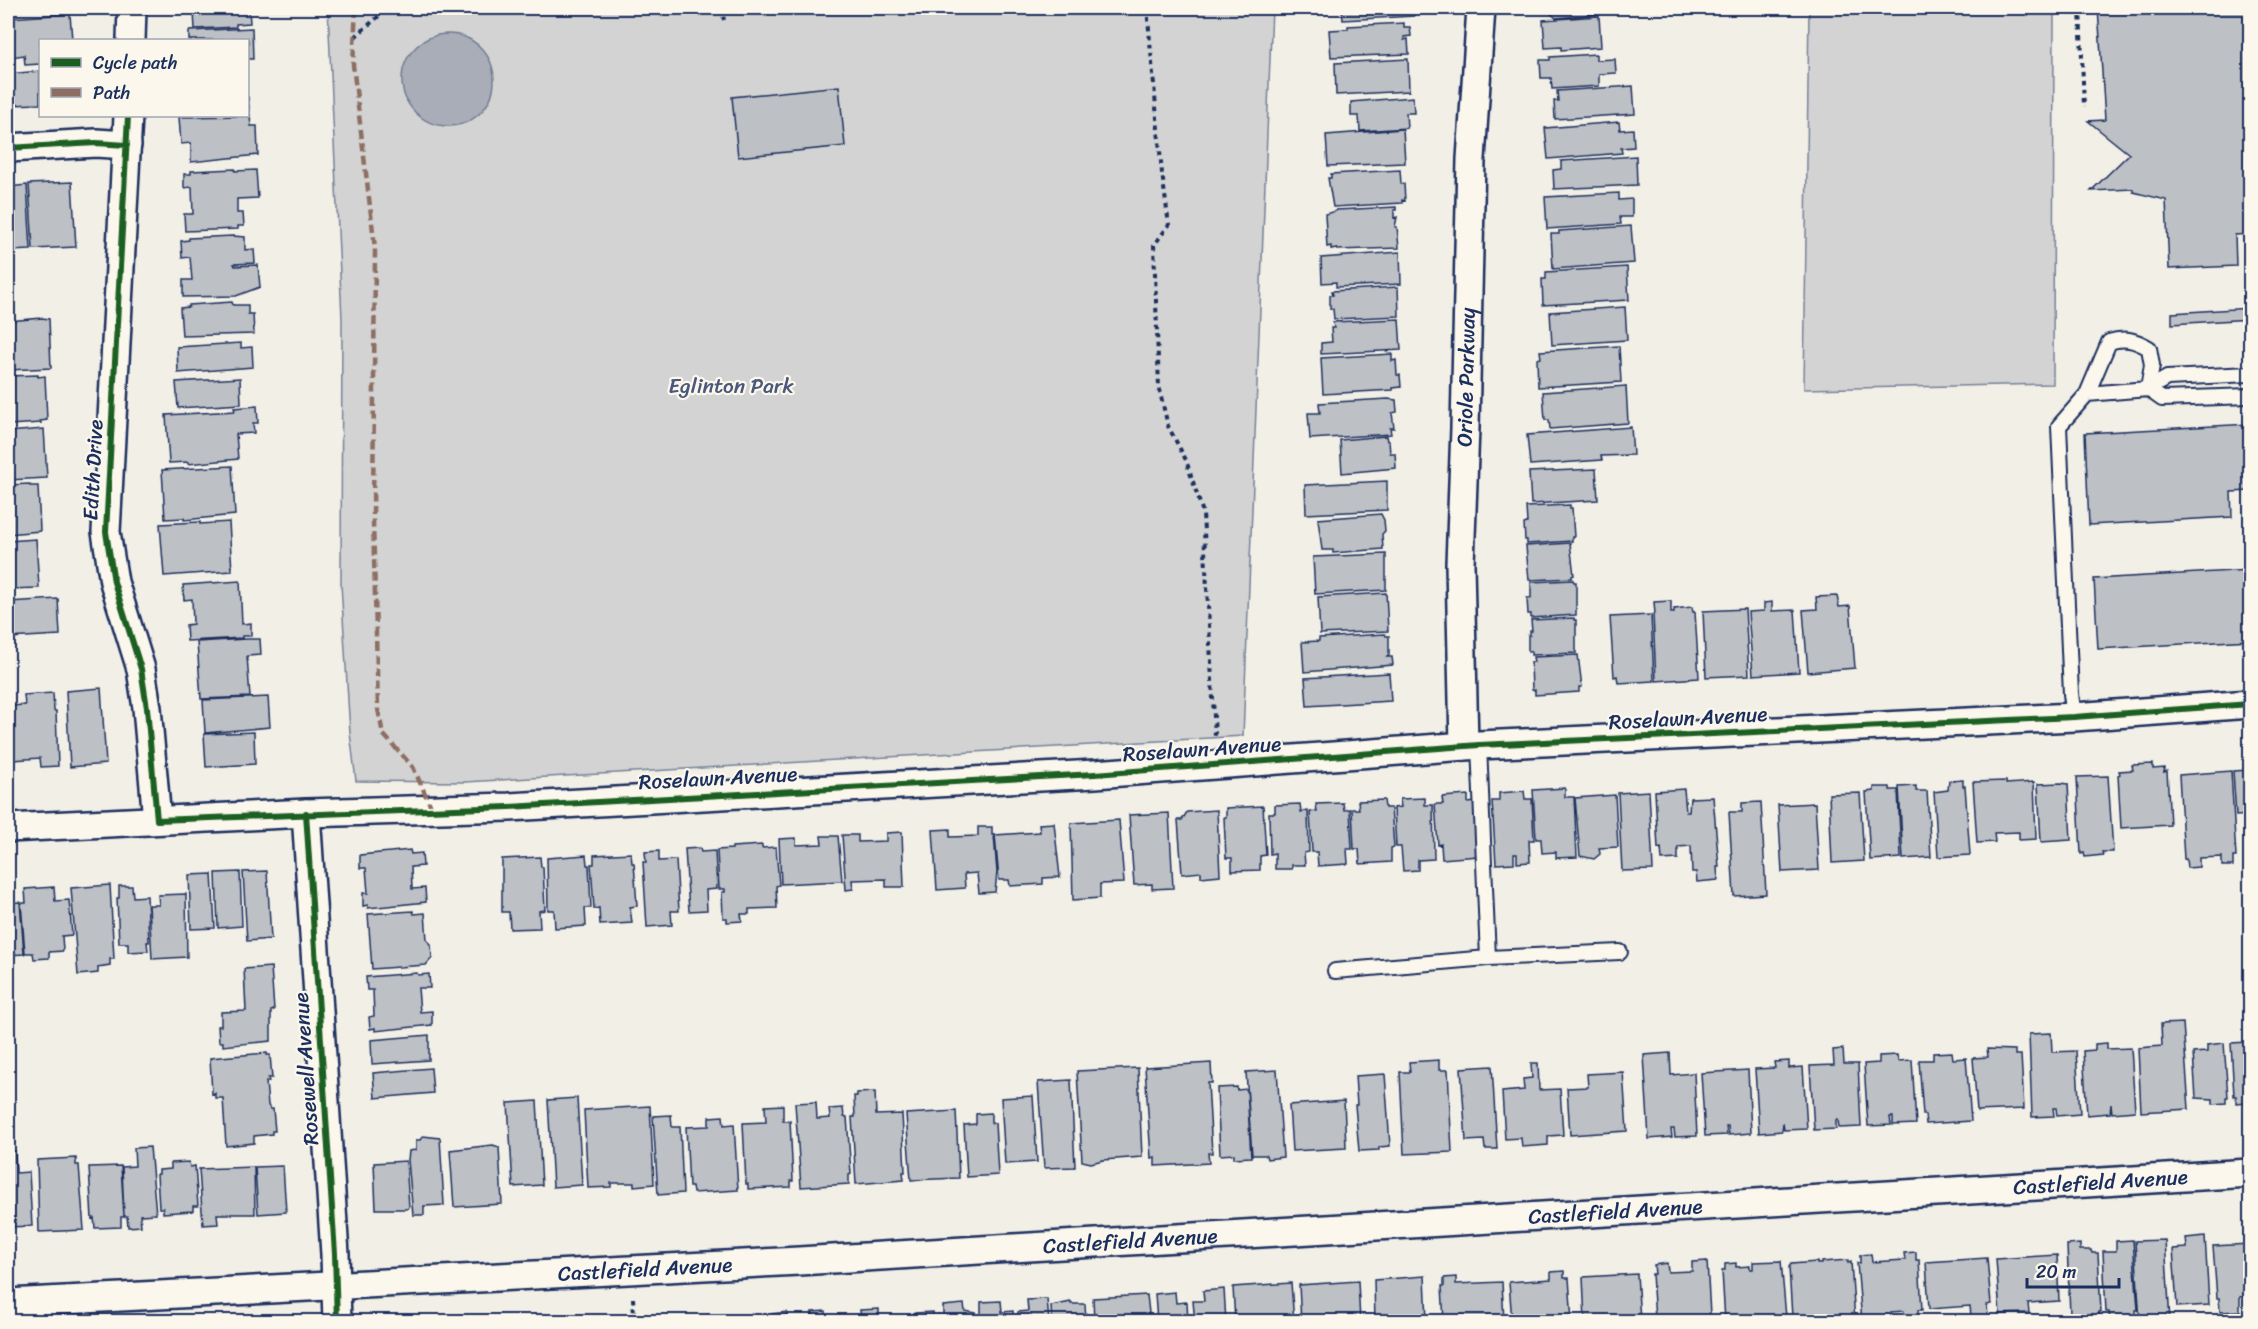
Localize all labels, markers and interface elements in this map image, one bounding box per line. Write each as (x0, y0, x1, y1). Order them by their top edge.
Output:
legend (39, 39, 249, 117)
text: Cycle path (93, 47, 177, 79)
text: Path (93, 77, 130, 109)
street label: Oriole Parkway (1445, 307, 1487, 447)
park label: Eglinton Park (668, 367, 794, 405)
street label: Edith Drive (71, 419, 115, 521)
street label: Roselawn Avenue (1608, 695, 1768, 741)
street label: Roselawn Avenue (1121, 725, 1283, 773)
street label: Roselawn Avenue (638, 755, 798, 801)
street label: Rosewell Avenue (282, 991, 330, 1147)
street label: Castlefield Avenue (2012, 1158, 2189, 1206)
street label: Castlefield Avenue (1527, 1187, 1704, 1236)
street label: Castlefield Avenue (1042, 1217, 1219, 1265)
street label: Castlefield Avenue (557, 1246, 733, 1293)
scale bar (2027, 1251, 2118, 1289)
text: 20 m (2036, 1256, 2076, 1288)

